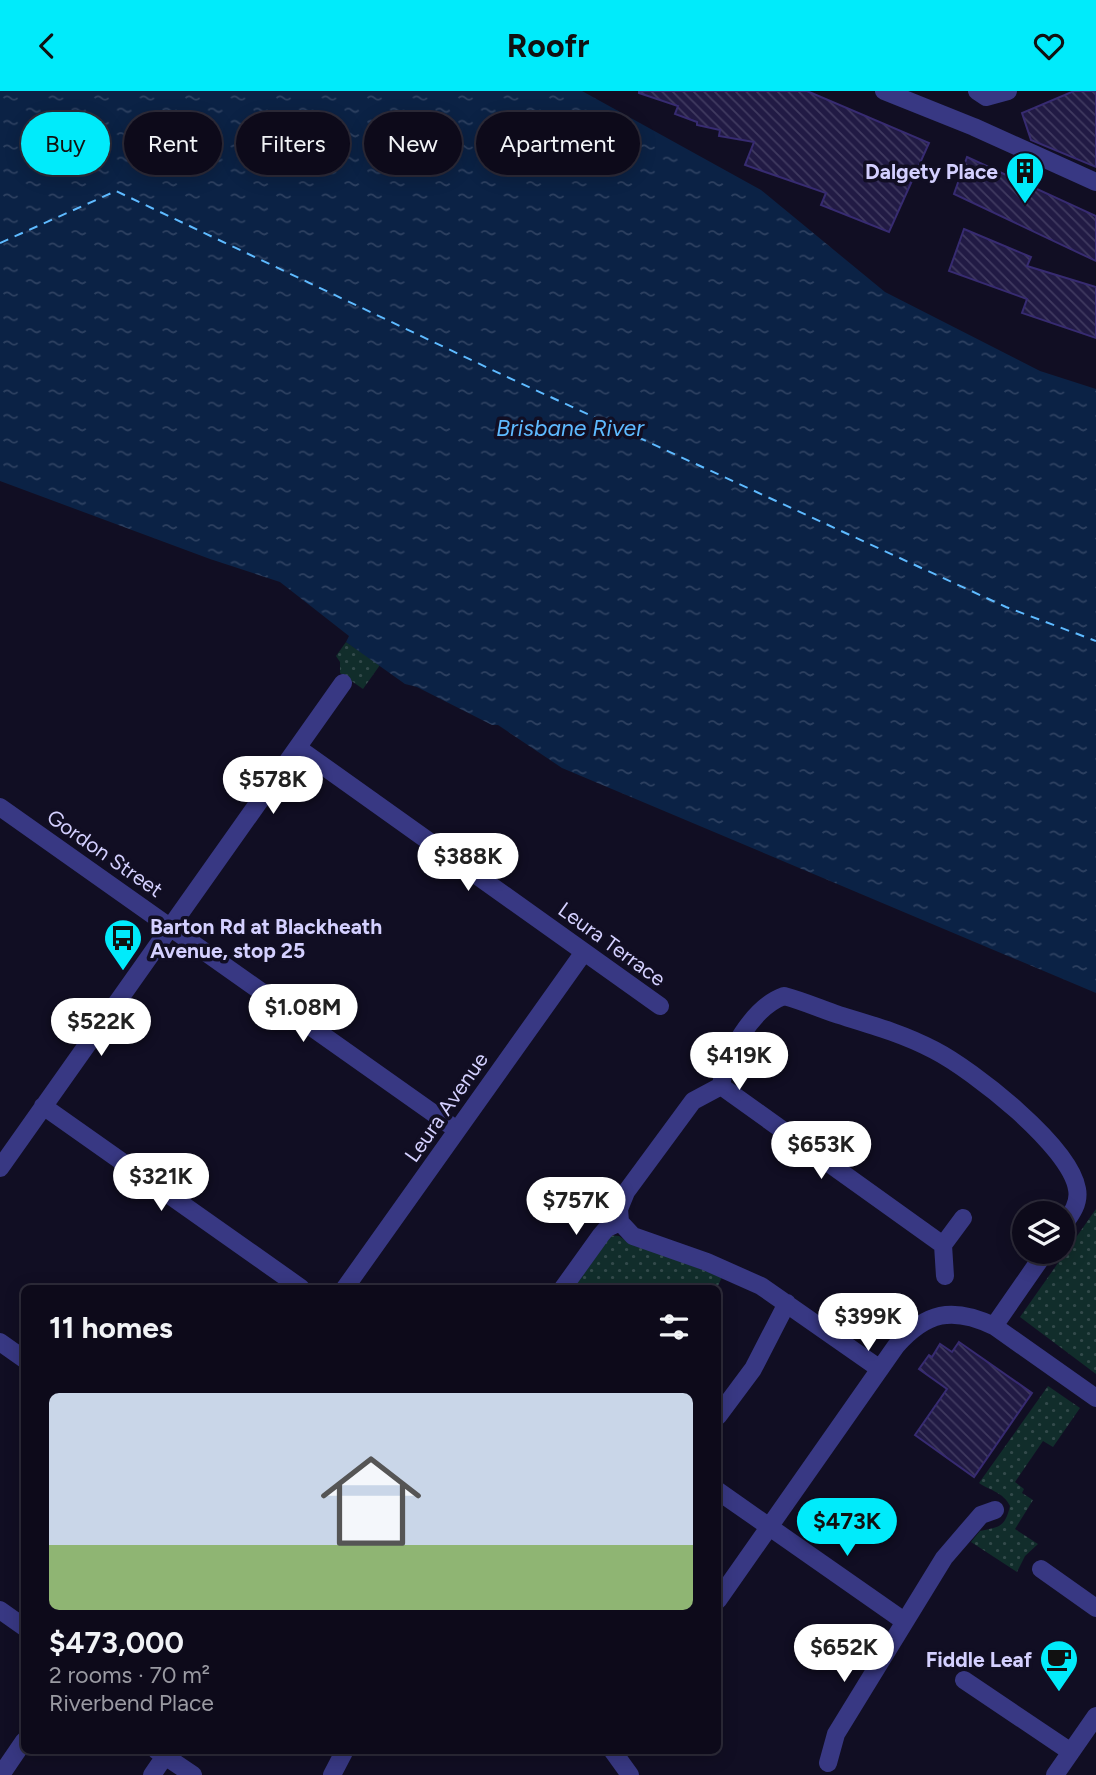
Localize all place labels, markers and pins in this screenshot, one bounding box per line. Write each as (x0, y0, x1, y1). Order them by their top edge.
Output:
building icon: Dalgety Place (1004, 150, 1046, 205)
place label: Dalgety Place (865, 159, 998, 184)
pin: $578K (224, 757, 322, 816)
pin: $388K (419, 833, 517, 893)
place label: Barton Rd at Blackheath Avenue, stop 25 (150, 914, 382, 963)
bus stop icon: Barton Rd at Blackheath Avenue, stop 25 (102, 917, 144, 972)
pin: $1.08M (246, 985, 360, 1044)
pin: $522K (52, 999, 150, 1058)
pin: $419K (690, 1033, 788, 1092)
pin: $653K (772, 1121, 870, 1181)
pin: $321K (112, 1153, 210, 1213)
pin: $757K (527, 1177, 625, 1237)
pin: $399K (819, 1293, 917, 1353)
pin: $473K (798, 1499, 896, 1558)
pin: $652K (795, 1625, 893, 1684)
cafe icon: Fiddle Leaf (1038, 1638, 1080, 1693)
place label: Fiddle Leaf (926, 1647, 1033, 1672)

